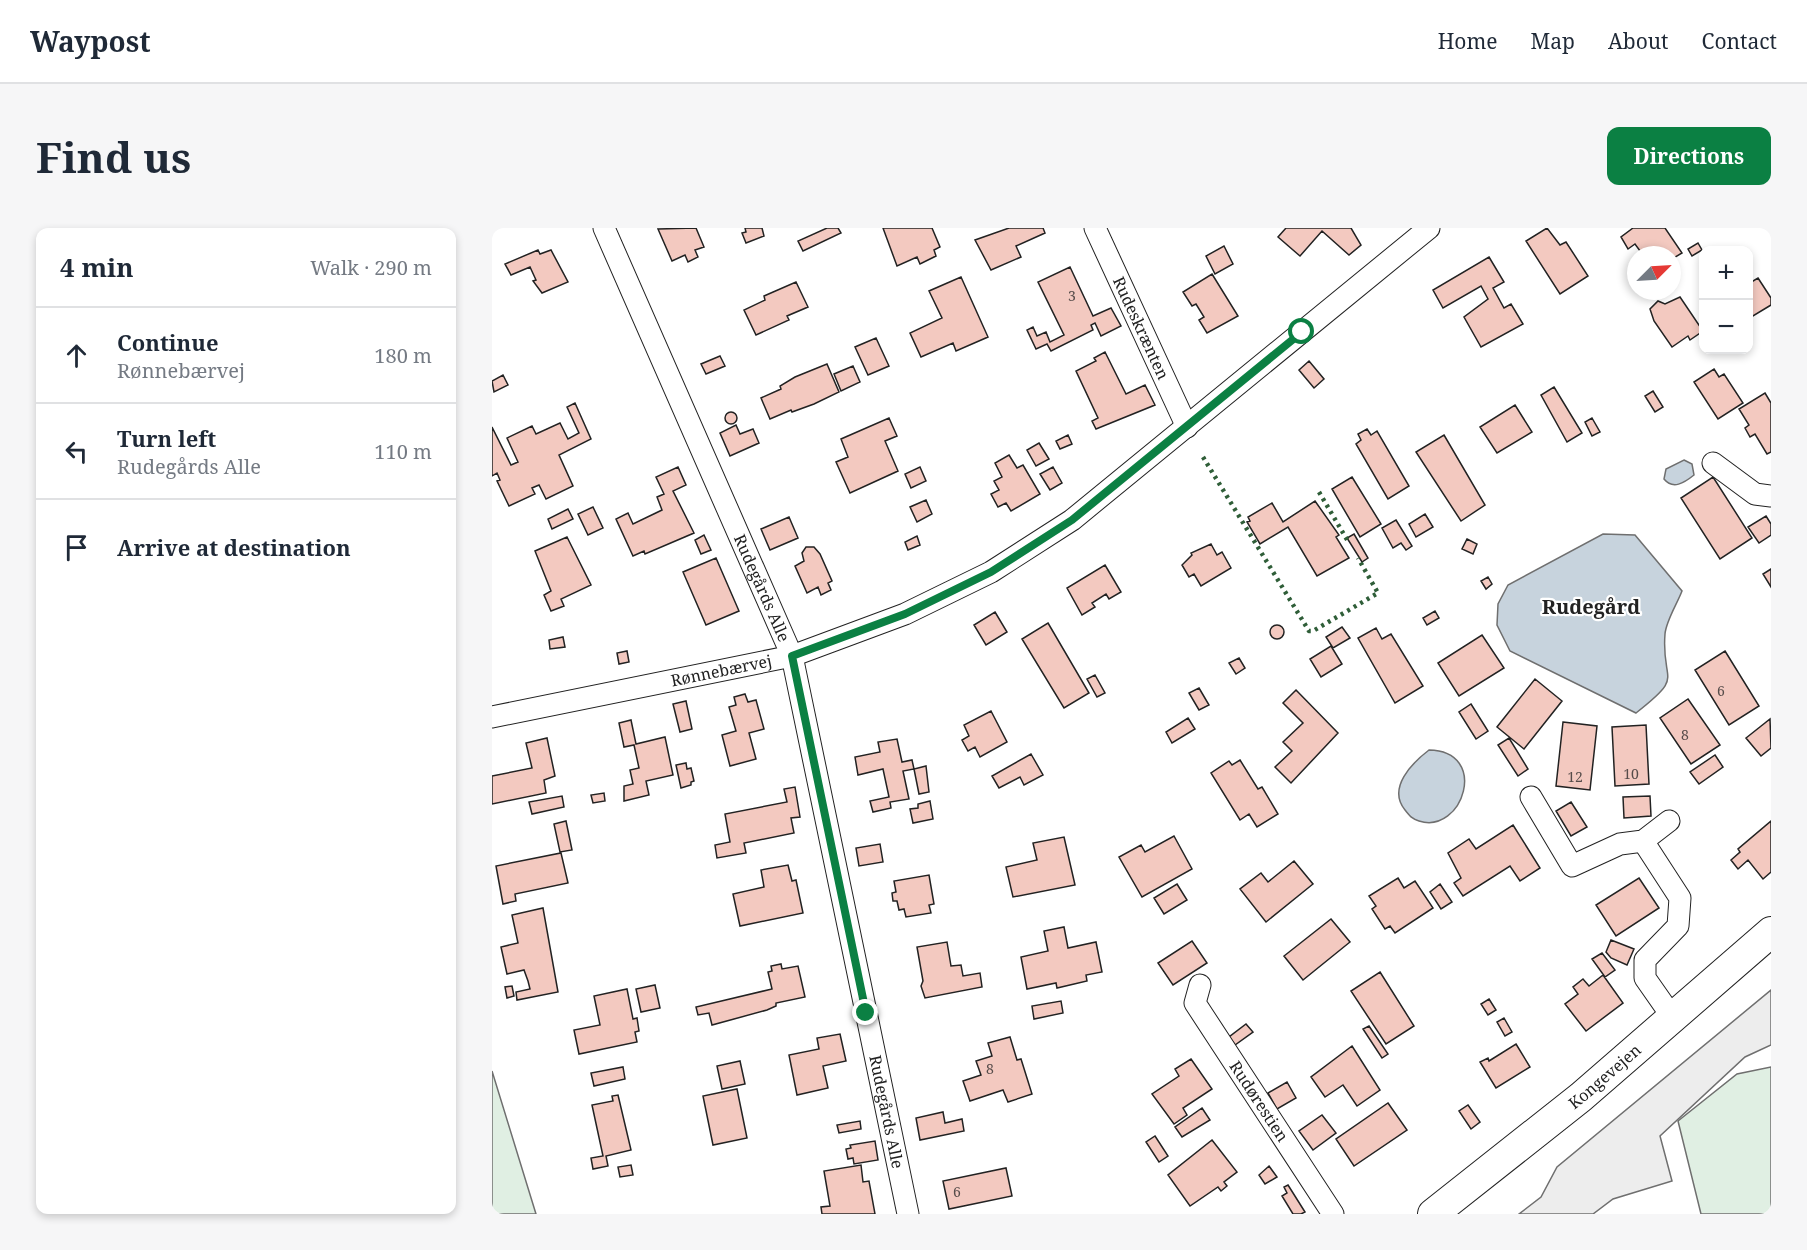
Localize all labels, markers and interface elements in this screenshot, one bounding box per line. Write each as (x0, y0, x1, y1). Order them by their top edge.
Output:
text: Waypost (30, 22, 151, 60)
text: Home (1438, 27, 1498, 55)
text: Map (1531, 27, 1575, 55)
text: About (1608, 27, 1669, 55)
text: Contact (1702, 27, 1777, 55)
button: Directions (1607, 127, 1771, 185)
text: Find us (36, 128, 191, 185)
north arrow (1627, 246, 1681, 300)
map controls (1699, 246, 1753, 354)
button: + (1699, 246, 1753, 300)
text: 4 min (60, 249, 134, 285)
text: Walk · 290 m (310, 254, 432, 281)
street label: Rudeskrænten (1108, 273, 1174, 383)
house number: 3 (1068, 286, 1076, 305)
button: − (1699, 300, 1753, 354)
route start (1288, 318, 1314, 344)
text: Continue (117, 327, 219, 357)
icon: ahead (60, 339, 93, 372)
text: 180 m (374, 342, 432, 369)
text: Rønnebærvej (117, 357, 245, 384)
text: Turn left (117, 423, 216, 453)
icon: left (60, 435, 93, 468)
text: 110 m (374, 438, 432, 465)
text: Rudegårds Alle (117, 453, 261, 480)
icon: arrive (60, 531, 93, 564)
street label: Rudegårds Alle (729, 531, 795, 645)
text: Arrive at destination (117, 532, 351, 562)
district label: Rudegård (1542, 593, 1640, 620)
street label: Rønnebærvej (669, 649, 774, 691)
house number: 6 (1717, 681, 1725, 700)
house number: 8 (1681, 725, 1689, 744)
house number: 10 (1623, 764, 1639, 783)
house number: 12 (1567, 767, 1583, 786)
route end (852, 999, 878, 1025)
street label: Kongevejen (1564, 1039, 1646, 1114)
street label: Rudegårds Alle (864, 1053, 909, 1170)
street label: Rudørestien (1225, 1056, 1294, 1146)
house number: 8 (986, 1059, 994, 1078)
house number: 6 (953, 1182, 961, 1201)

